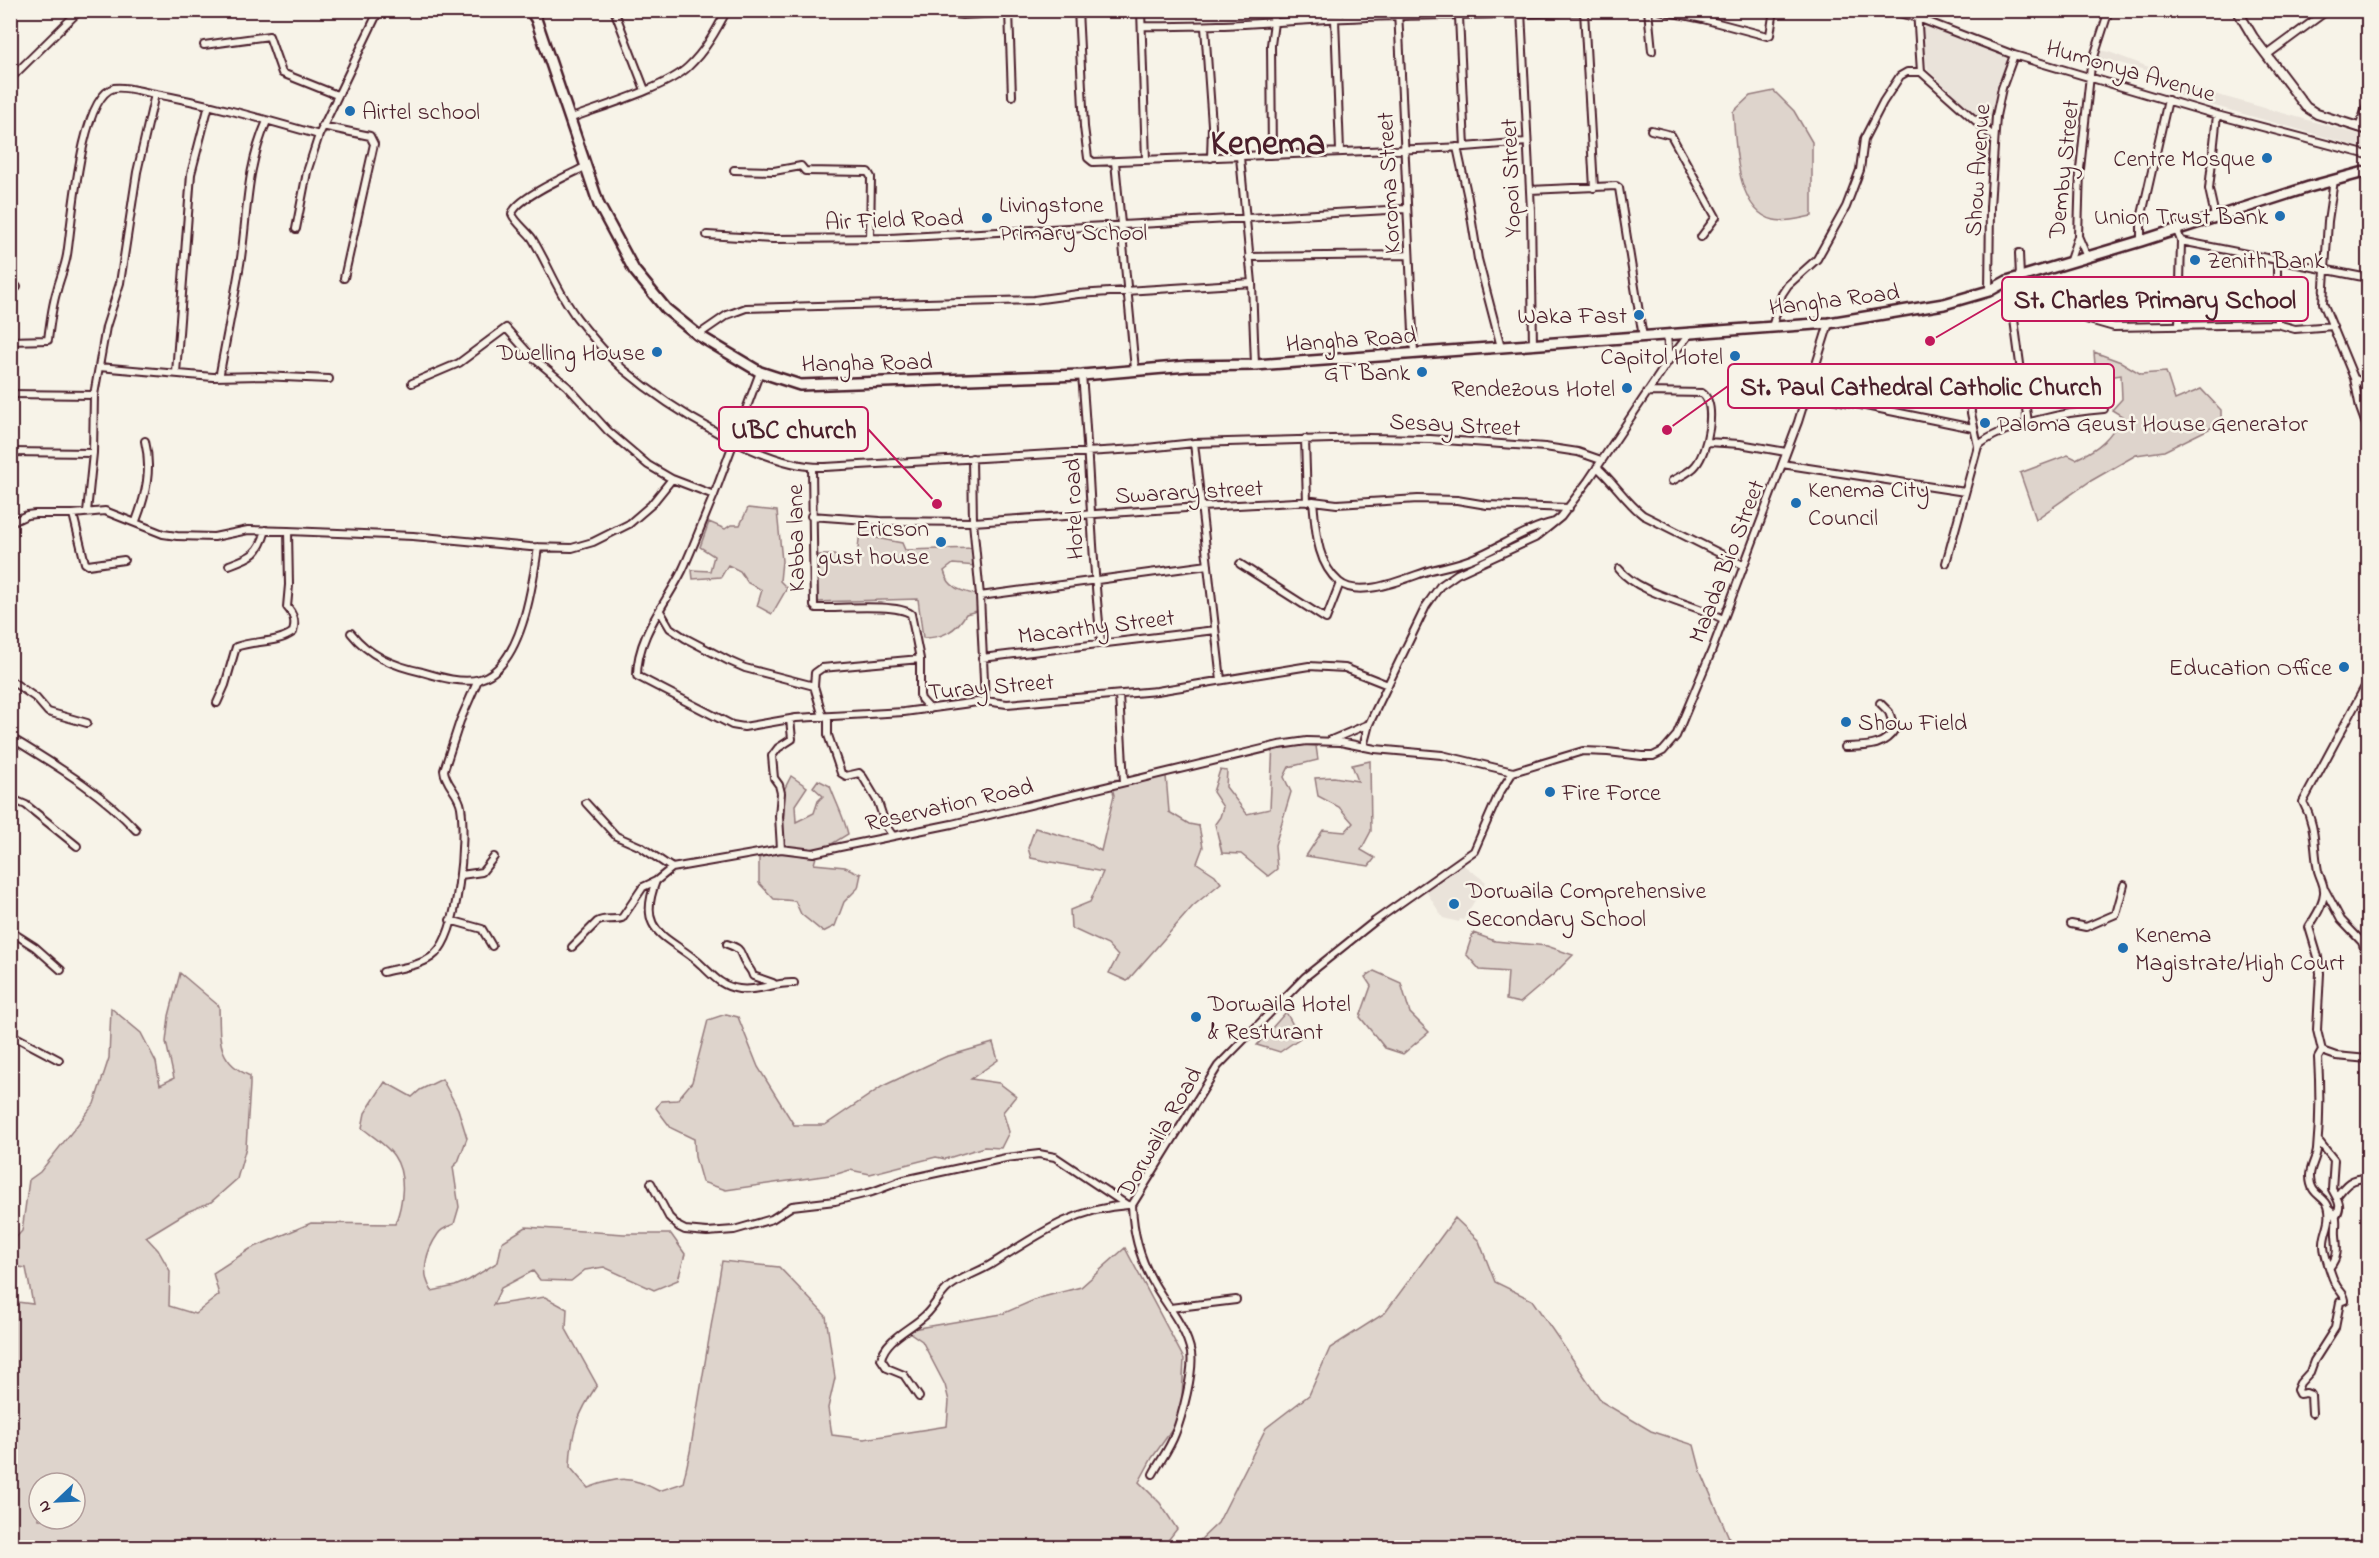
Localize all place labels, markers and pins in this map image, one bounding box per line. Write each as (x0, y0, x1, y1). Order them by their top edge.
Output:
place label: Airtel school (362, 96, 480, 131)
marker: Airtel school (343, 104, 357, 118)
place label: Centre Mosque (2113, 143, 2255, 178)
marker: Centre Mosque (2260, 151, 2274, 165)
place label: Livingstone Primary School (999, 189, 1147, 253)
place label: Union Trust Bank (2094, 201, 2268, 236)
marker: Union Trust Bank (2273, 209, 2287, 223)
marker: Livingstone Primary School (980, 211, 994, 225)
place label: Zenith Bank (2207, 245, 2325, 280)
marker: Zenith Bank (2188, 253, 2202, 267)
callout: St. Charles Primary School (2002, 277, 2308, 321)
place label: Waka Fast (1517, 300, 1627, 335)
marker: Waka Fast (1632, 308, 1646, 322)
place label: Dwelling House (496, 337, 645, 372)
place label: Capitol Hotel (1600, 341, 1723, 376)
marker: Dwelling House (650, 345, 664, 359)
marker: Capitol Hotel (1728, 349, 1742, 363)
place label: GT Bank (1324, 357, 1410, 392)
callout: St. Paul Cathedral Catholic Church (1728, 364, 2114, 408)
marker: GT Bank (1415, 365, 1429, 379)
place label: Rendezous Hotel (1451, 373, 1615, 408)
marker: Rendezous Hotel (1620, 381, 1634, 395)
callout: UBC church (719, 407, 868, 451)
place label: Paloma Geust House Generator (1997, 408, 2309, 443)
marker: Paloma Geust House Generator (1978, 416, 1992, 430)
place label: Kenema City Council (1808, 474, 1929, 537)
marker: Kenema City Council (1789, 496, 1803, 510)
place label: Ericson gust house (817, 513, 929, 576)
marker: Ericson gust house (934, 535, 948, 549)
place label: Education Office (2168, 652, 2332, 687)
marker: Education Office (2337, 660, 2351, 674)
place label: Show Field (1858, 707, 1968, 742)
marker: Show Field (1839, 715, 1853, 729)
place label: Fire Force (1561, 777, 1661, 812)
marker: Fire Force (1543, 785, 1557, 799)
place label: Dorwaila Comprehensive Secondary School (1465, 875, 1707, 939)
marker: Dorwaila Comprehensive Secondary School (1447, 897, 1461, 911)
place label: Kenema Magistrate/High Court (2135, 919, 2345, 982)
marker: Kenema Magistrate/High Court (2116, 941, 2130, 955)
place label: Dorwaila Hotel & Resturant (1207, 988, 1351, 1051)
marker: Dorwaila Hotel & Resturant (1189, 1010, 1203, 1024)

